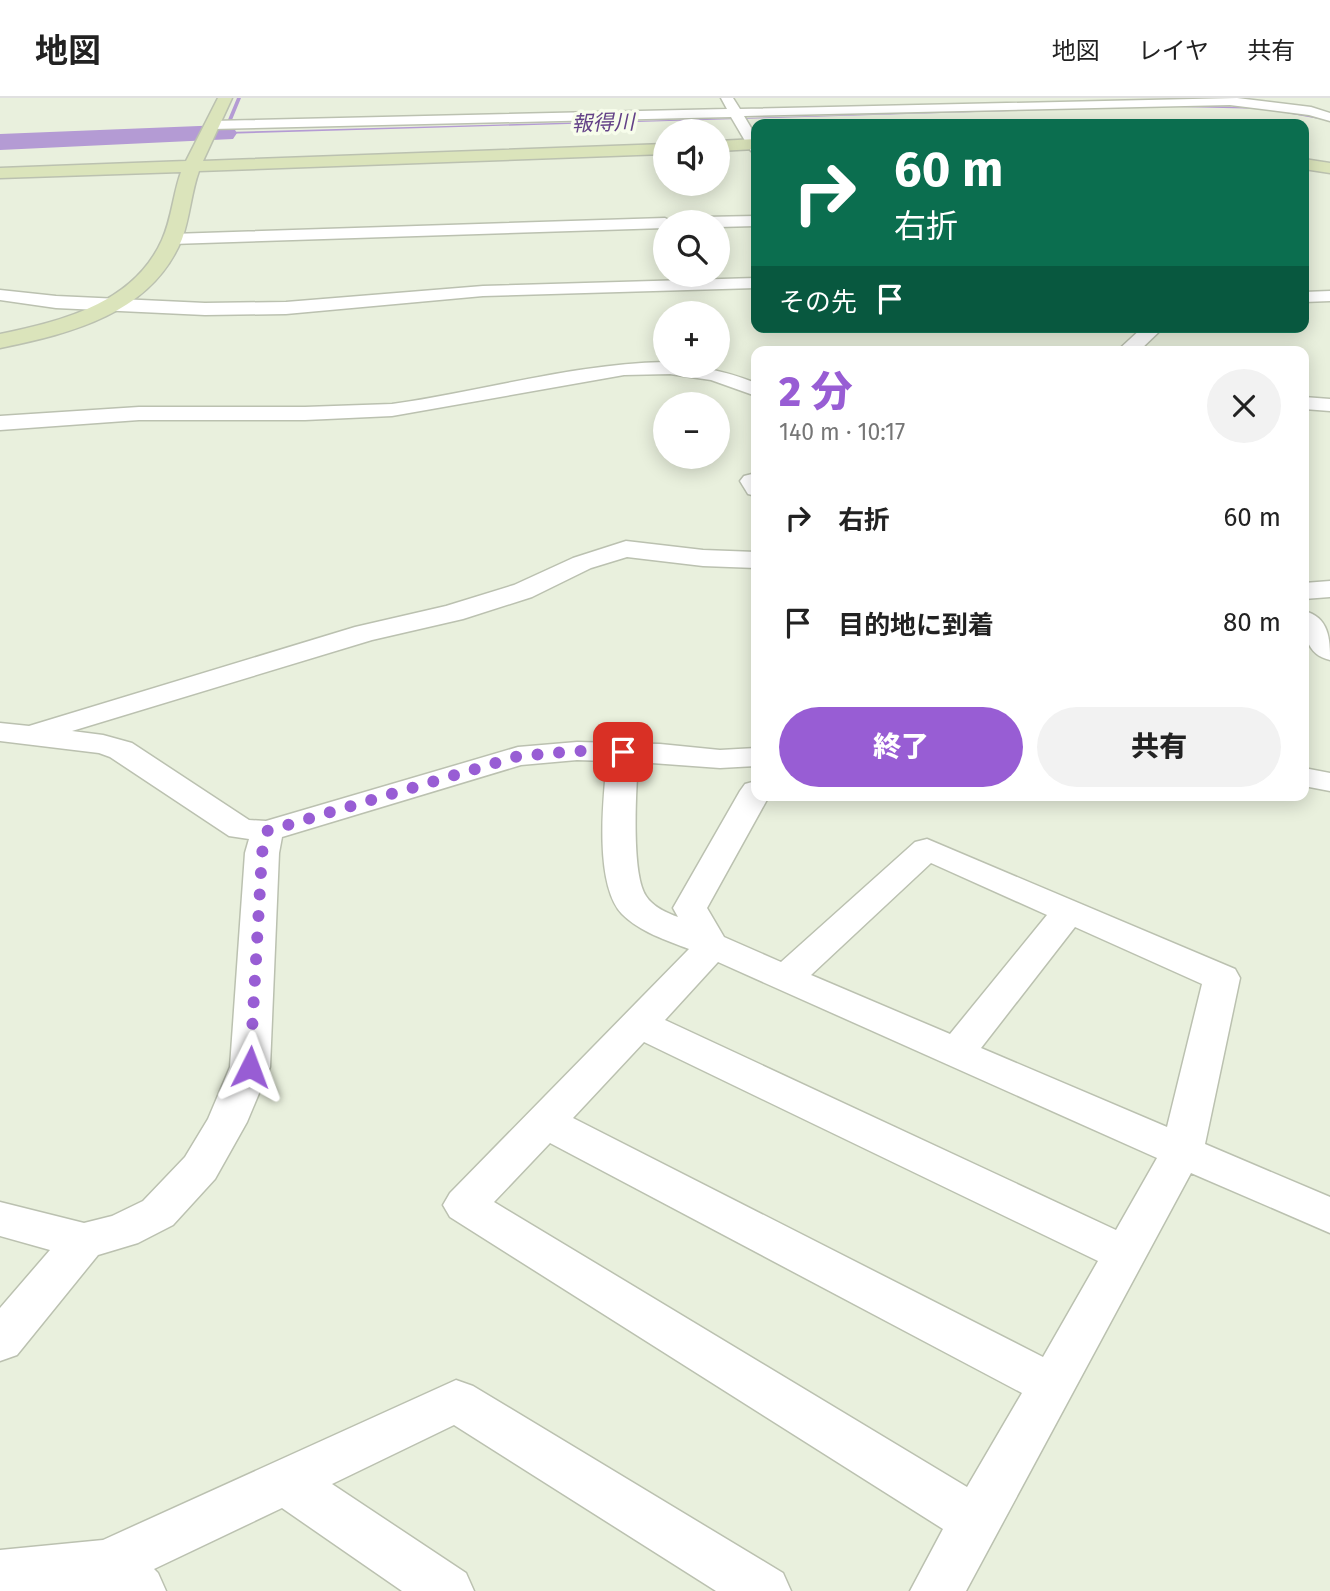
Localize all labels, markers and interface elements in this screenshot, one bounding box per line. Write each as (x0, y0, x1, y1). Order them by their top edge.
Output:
text: 地図 (35, 31, 101, 71)
text: 地図 (1052, 37, 1100, 65)
text: レイヤ (1138, 37, 1209, 65)
text: 共有 (1247, 37, 1295, 65)
water label: 報得川 (571, 109, 637, 137)
map controls (653, 119, 730, 469)
button: sound (653, 119, 730, 196)
text: 60 m (894, 140, 1003, 199)
icon: right (779, 147, 870, 238)
text: 右折 (894, 207, 958, 245)
button: search (653, 210, 730, 287)
icon: arrive (871, 280, 909, 318)
text: その先 (779, 287, 857, 318)
button: + (653, 301, 730, 378)
text: 2 分 (779, 367, 853, 417)
button: close (1207, 369, 1281, 443)
button: − (653, 392, 730, 469)
text: 140 m · 10:17 (779, 418, 905, 446)
icon: right (779, 499, 817, 537)
text: 60 m (1223, 502, 1281, 533)
text: 右折 (838, 505, 890, 536)
icon: arrive (779, 604, 817, 642)
text: 80 m (1223, 607, 1281, 638)
text: 目的地に到着 (838, 610, 994, 641)
button: 終了 (779, 707, 1023, 787)
button: 共有 (1037, 707, 1281, 787)
pin (593, 722, 653, 782)
icon: arrive (604, 733, 642, 771)
position arrow (213, 1030, 287, 1104)

